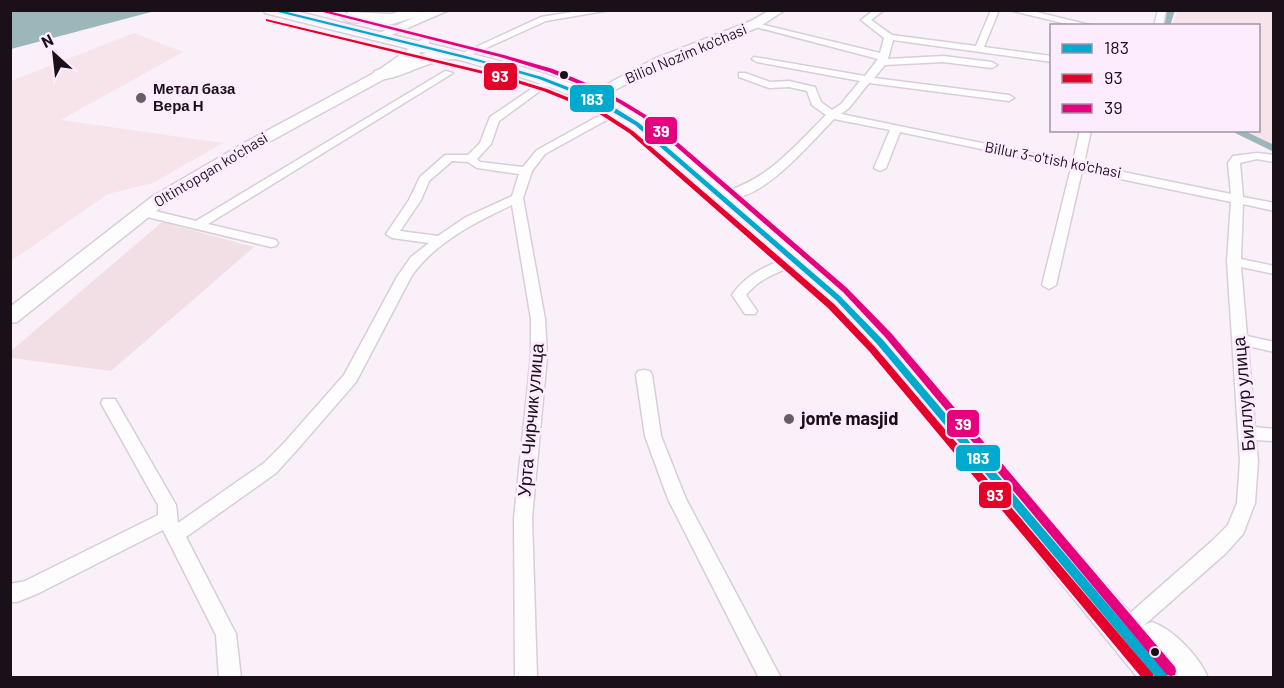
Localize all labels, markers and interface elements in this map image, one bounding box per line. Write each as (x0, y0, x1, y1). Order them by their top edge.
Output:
street label: Biliol Nozim ko'chasi (622, 19, 749, 87)
north arrow (24, 24, 84, 84)
legend (1050, 24, 1260, 132)
text: N (38, 29, 56, 51)
text: 183 (1104, 36, 1129, 58)
line badge: 93 (483, 62, 518, 91)
text: 93 (491, 66, 509, 85)
text: 93 (1104, 66, 1123, 88)
unlabelled marker (558, 69, 570, 81)
place label: Метал база Вера Н (153, 79, 236, 114)
line badge: 183 (569, 84, 615, 113)
text: 183 (581, 89, 603, 108)
marker: Метал база Вера Н (134, 91, 148, 105)
text: 39 (1104, 96, 1123, 118)
line badge: 39 (644, 116, 678, 145)
text: 39 (652, 121, 670, 140)
street label: Oltintopgan ko'chasi (150, 128, 271, 210)
street label: Billur 3-o'tish ko'chasi (983, 137, 1123, 181)
street label: Биллур улица (1227, 335, 1259, 452)
street label: Урта Чирчик улица (512, 341, 548, 498)
place label: jom'e masjid (799, 407, 898, 429)
line badge: 39 (946, 409, 980, 438)
marker: jom'e masjid (782, 412, 796, 426)
text: 39 (954, 414, 972, 433)
line badge: 183 (955, 444, 1001, 472)
text: 183 (967, 448, 989, 467)
line badge: 93 (978, 481, 1012, 509)
text: 93 (986, 485, 1004, 504)
unlabelled marker (1149, 646, 1161, 658)

